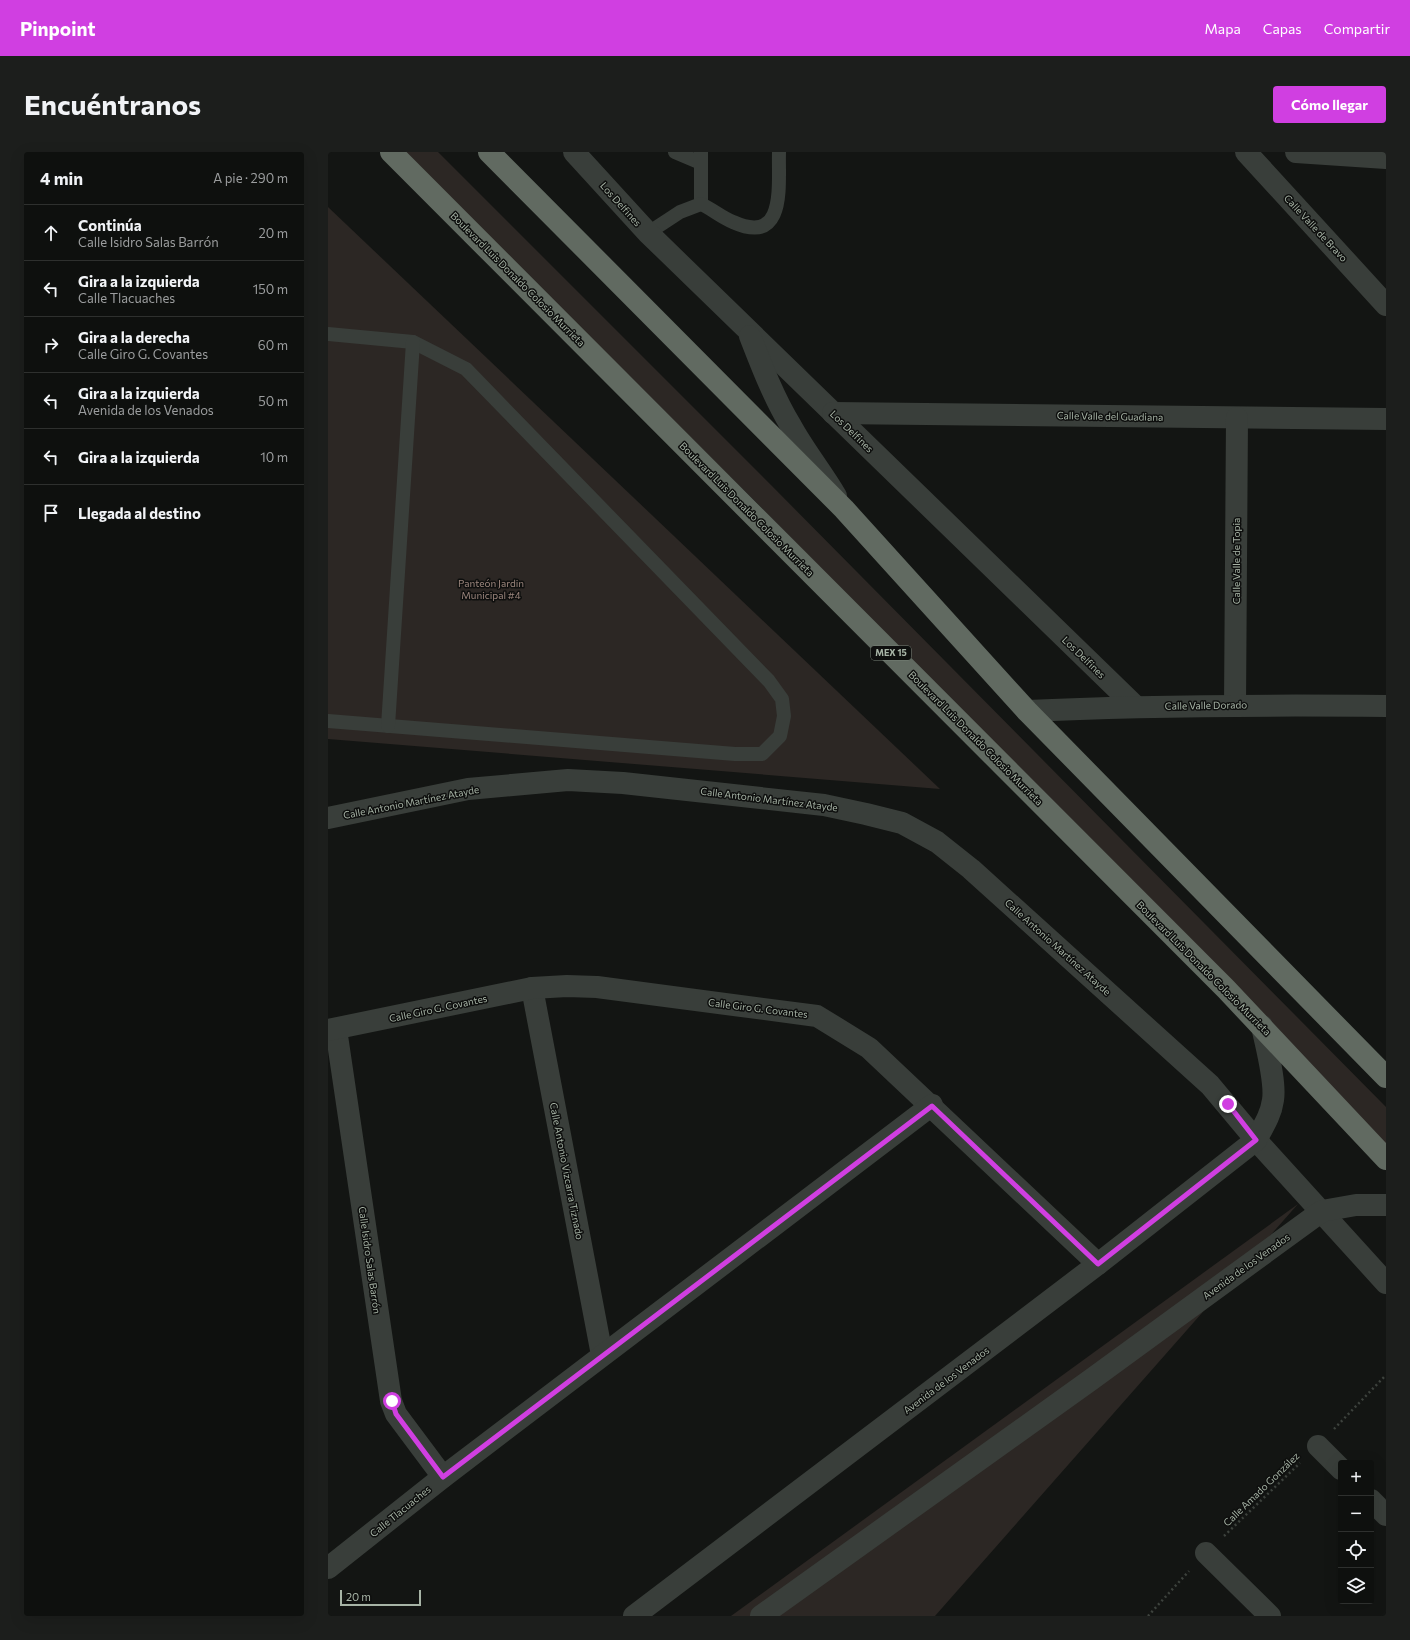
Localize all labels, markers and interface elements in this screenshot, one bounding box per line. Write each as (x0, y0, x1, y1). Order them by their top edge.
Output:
text: Pinpoint (20, 17, 96, 40)
text: Mapa (1205, 20, 1241, 37)
text: Capas (1263, 20, 1302, 37)
text: Compartir (1324, 20, 1390, 37)
button: Cómo llegar (1273, 86, 1386, 123)
text: Encuéntranos (24, 87, 201, 121)
text: 4 min (40, 168, 83, 189)
text: A pie · 290 m (213, 170, 288, 186)
street label: Los Delfines (598, 179, 644, 229)
street label: Calle Valle de Bravo (1282, 192, 1350, 264)
street label: Boulevard Luis Donaldo Colosio Murrieta (448, 209, 588, 349)
text: Continúa (78, 216, 142, 234)
icon: ahead (40, 222, 62, 244)
text: 20 m (259, 225, 288, 241)
text: Calle Isidro Salas Barrón (78, 234, 219, 250)
text: Gira a la izquierda (78, 272, 200, 290)
icon: left (40, 278, 62, 300)
text: 150 m (253, 281, 288, 297)
text: Calle Tlacuaches (78, 290, 175, 306)
text: Gira a la derecha (78, 328, 190, 346)
icon: right (40, 334, 62, 356)
text: 60 m (258, 337, 288, 353)
text: Calle Giro G. Covantes (78, 346, 208, 362)
text: Gira a la izquierda (78, 384, 200, 402)
icon: left (40, 390, 62, 412)
text: 50 m (258, 393, 288, 409)
text: Avenida de los Venados (78, 402, 214, 418)
street label: Los Delfines (828, 407, 876, 455)
street label: Calle Valle del Guadiana (1057, 409, 1163, 423)
street label: Boulevard Luis Donaldo Colosio Murrieta (677, 439, 817, 579)
icon: left (40, 446, 62, 468)
text: Gira a la izquierda (78, 448, 200, 466)
text: 10 m (260, 449, 288, 465)
icon: arrive (40, 502, 62, 524)
text: Llegada al destino (78, 504, 201, 522)
street label: Calle Valle de Topia (1230, 518, 1242, 604)
park label: Panteón Jardin Municipal #4 (458, 577, 524, 601)
street label: Los Delfines (1060, 633, 1108, 681)
road number: MEX 15 (871, 646, 911, 660)
street label: Boulevard Luis Donaldo Colosio Murrieta (906, 668, 1046, 808)
street label: Calle Valle Dorado (1165, 698, 1247, 712)
street label: Calle Antonio Martínez Atayde (342, 783, 480, 821)
street label: Calle Antonio Martínez Atayde (700, 785, 838, 813)
street label: Calle Antonio Martínez Atayde (1003, 896, 1113, 998)
street label: Boulevard Luis Donaldo Colosio Murrieta (1134, 898, 1274, 1038)
street label: Calle Giro G. Covantes (388, 992, 489, 1024)
street label: Calle Giro G. Covantes (708, 996, 809, 1020)
route end (1219, 1095, 1237, 1113)
street label: Calle Antonio Vizcarra Tiznado (548, 1101, 586, 1241)
street label: Calle Isidro Salas Barrón (357, 1206, 383, 1314)
street label: Avenida de los Venados (1200, 1230, 1292, 1302)
street label: Avenida de los Venados (901, 1344, 992, 1416)
route start (383, 1392, 401, 1410)
street label: Calle Amado González (1221, 1450, 1301, 1528)
map controls (1338, 1460, 1374, 1604)
button: + (1338, 1460, 1374, 1496)
street label: Calle Tlacuaches (367, 1483, 433, 1539)
button: − (1338, 1496, 1374, 1532)
button: locate (1338, 1532, 1374, 1568)
button: layers (1338, 1568, 1374, 1604)
scale bar (340, 1588, 421, 1607)
text: 20 m (346, 1590, 371, 1603)

